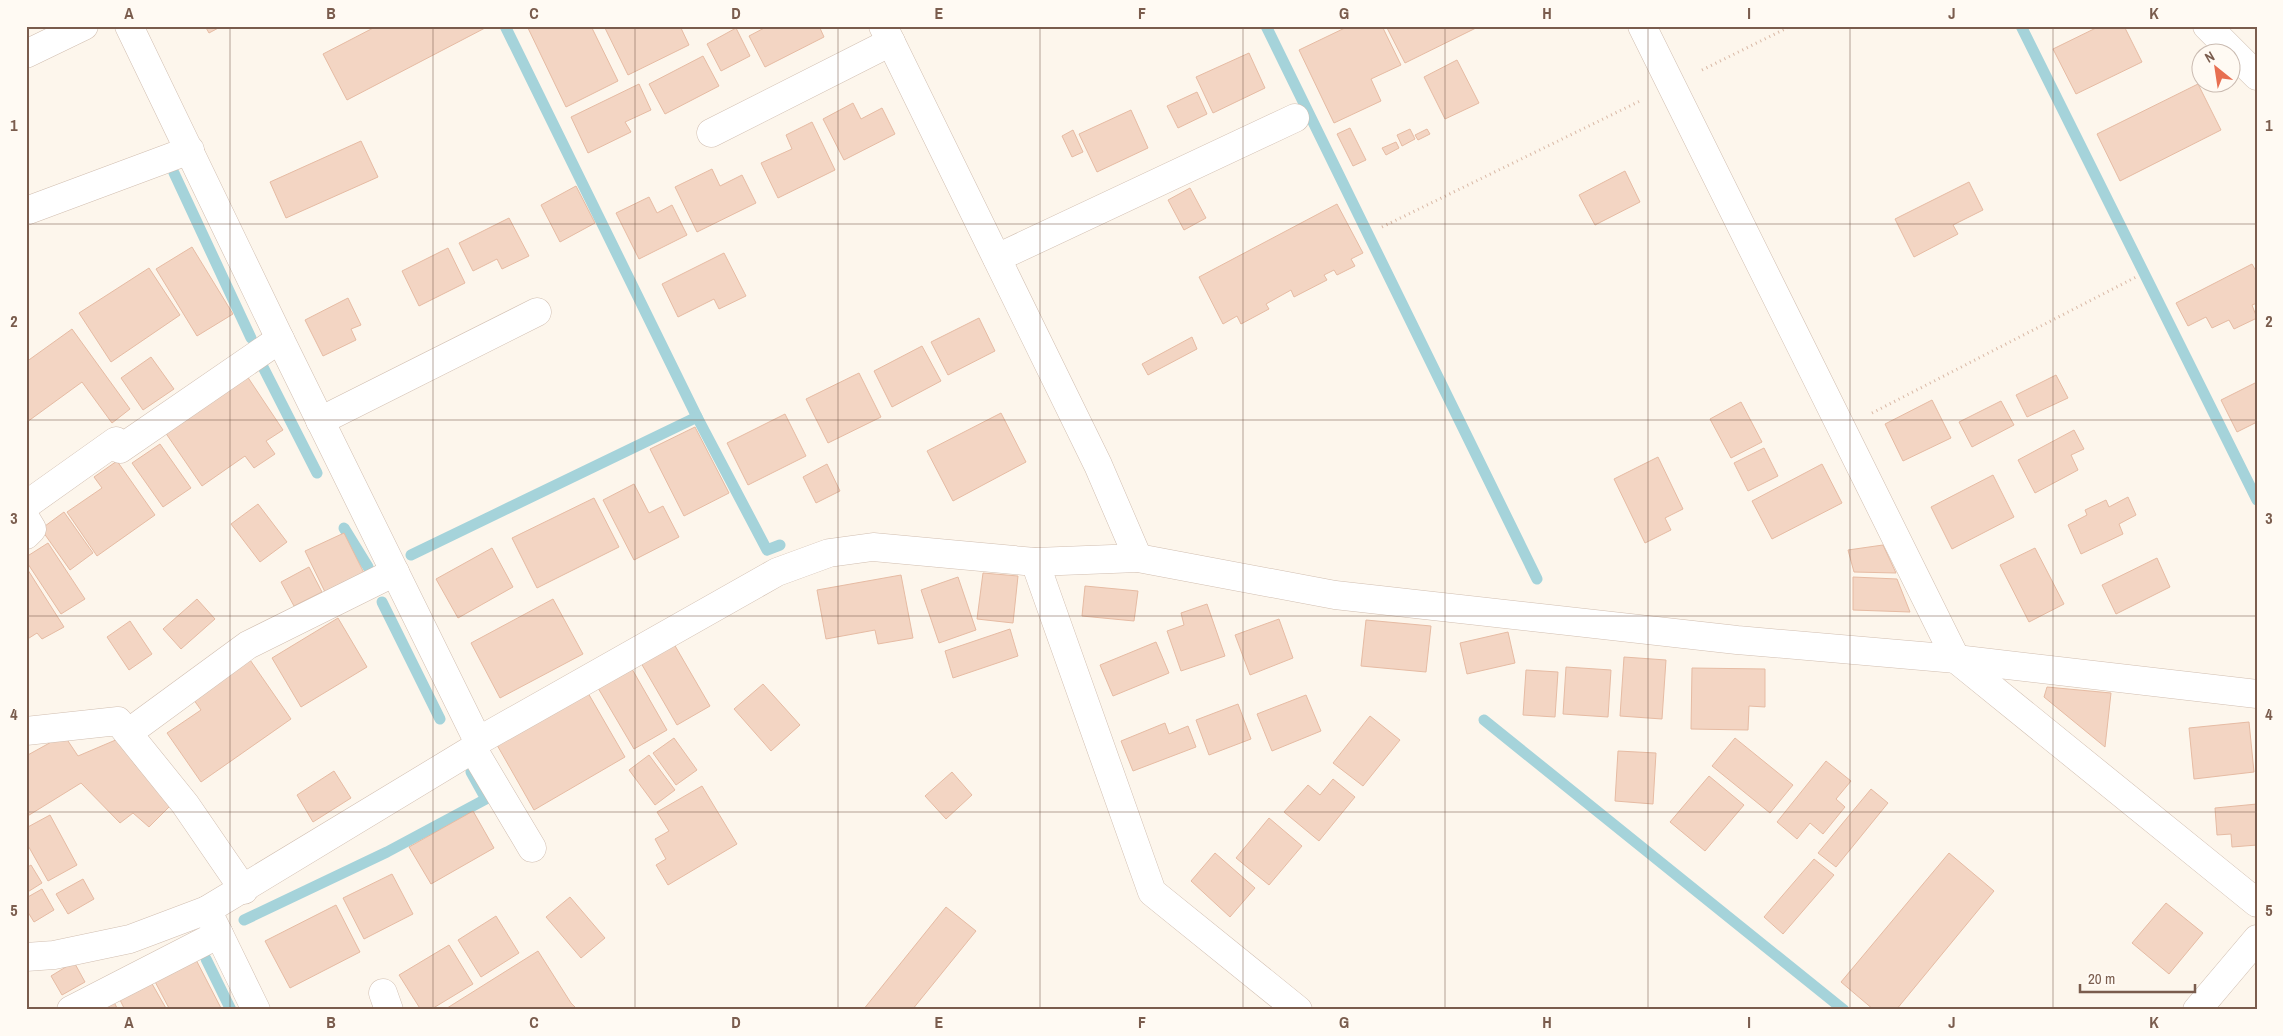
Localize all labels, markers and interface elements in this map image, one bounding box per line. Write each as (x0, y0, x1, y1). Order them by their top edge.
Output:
text: A (124, 2, 134, 24)
text: B (326, 2, 336, 24)
text: C (529, 2, 539, 24)
text: D (731, 2, 741, 24)
text: E (935, 2, 944, 24)
text: F (1138, 2, 1146, 24)
text: G (1339, 2, 1349, 24)
text: H (1542, 2, 1552, 24)
text: I (1747, 2, 1751, 24)
text: J (1948, 2, 1956, 24)
text: K (2149, 2, 2159, 24)
north arrow (2190, 42, 2240, 92)
text: N (2201, 47, 2218, 67)
text: 1 (10, 114, 18, 136)
text: 1 (2265, 114, 2273, 136)
text: 2 (10, 310, 18, 332)
text: 2 (2265, 310, 2273, 332)
text: 3 (10, 507, 18, 529)
text: 3 (2265, 507, 2273, 529)
text: 4 (10, 703, 18, 725)
text: 4 (2265, 703, 2273, 725)
text: 5 (10, 899, 18, 921)
text: 5 (2265, 899, 2273, 921)
scale bar (2080, 961, 2196, 993)
text: 20 m (2088, 968, 2115, 989)
text: A (124, 1011, 134, 1033)
text: B (326, 1011, 336, 1033)
text: C (529, 1011, 539, 1033)
text: D (731, 1011, 741, 1033)
text: E (935, 1011, 944, 1033)
text: F (1138, 1011, 1146, 1033)
text: G (1339, 1011, 1349, 1033)
text: H (1542, 1011, 1552, 1033)
text: I (1747, 1011, 1751, 1033)
text: J (1948, 1011, 1956, 1033)
text: K (2149, 1011, 2159, 1033)

